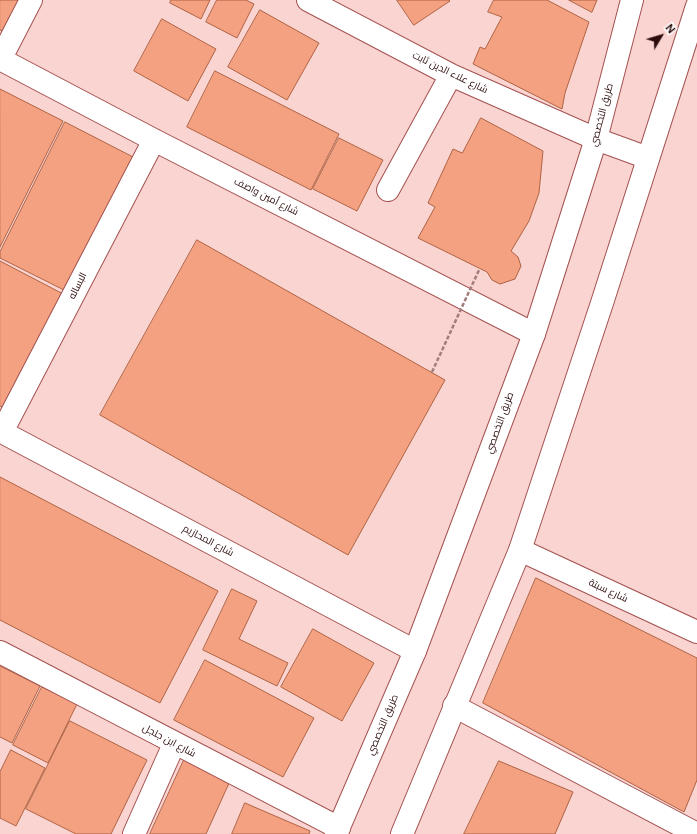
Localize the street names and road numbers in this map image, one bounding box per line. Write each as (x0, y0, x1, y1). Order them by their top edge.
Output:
street label: شارع علاء الدين ثابت (410, 50, 490, 96)
street label: طريق التخصصي (588, 82, 616, 148)
street label: شارع أمين واصف (232, 176, 300, 218)
street label: البساله (66, 271, 90, 301)
street label: طريق التخصصي (483, 391, 517, 455)
street label: شارع المحازيم (181, 523, 235, 559)
street label: شارع سبتة (586, 577, 630, 605)
street label: طريق التخصصي (365, 693, 401, 757)
street label: شارع ابن جلجل (140, 722, 198, 760)

